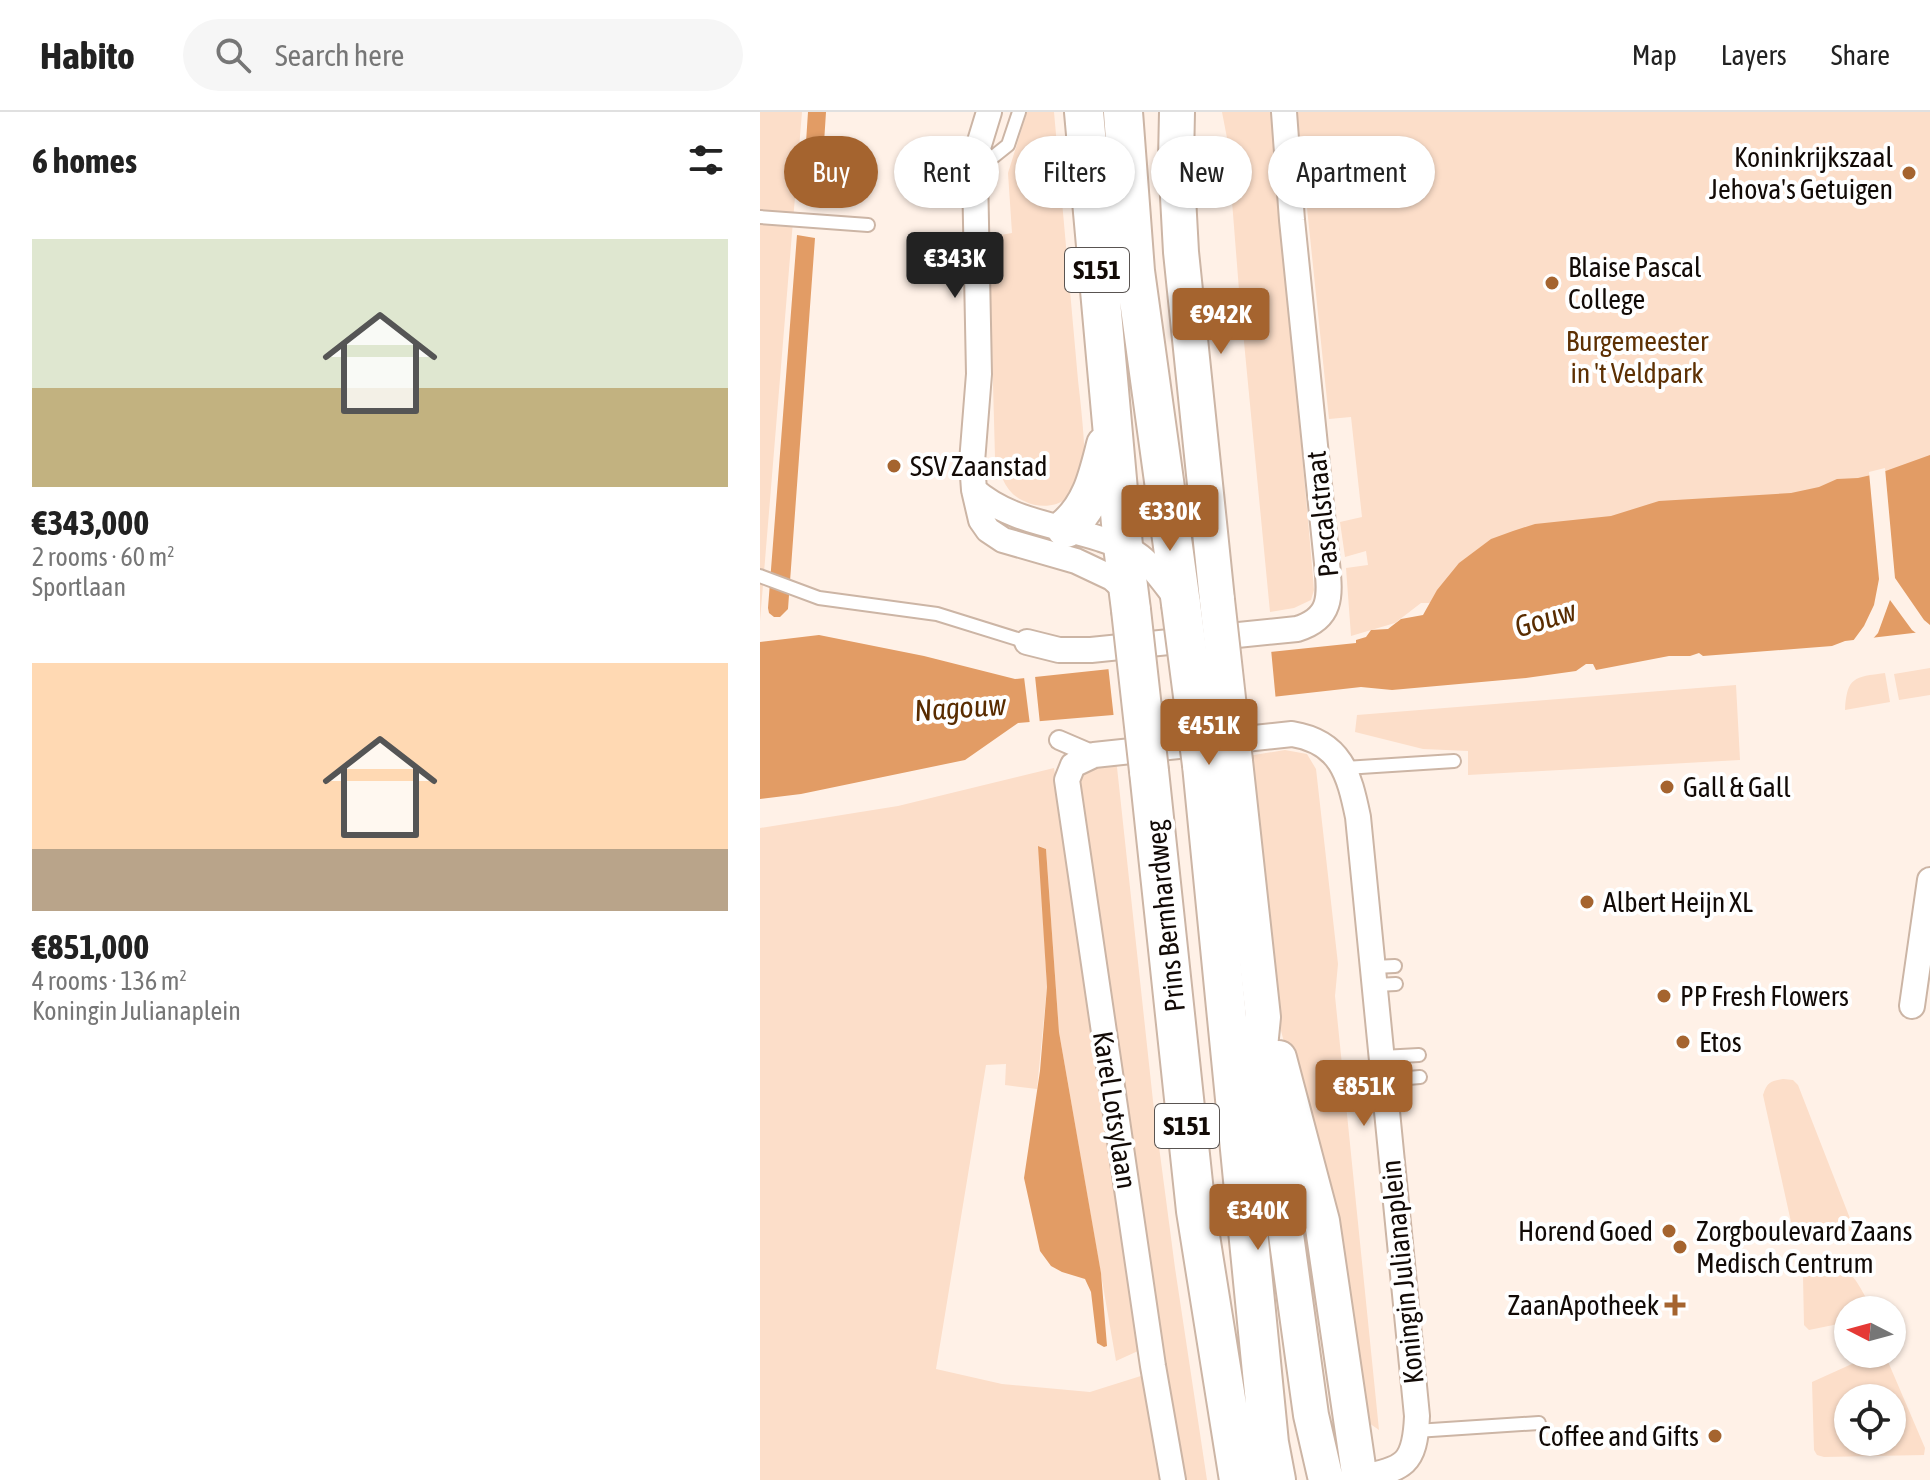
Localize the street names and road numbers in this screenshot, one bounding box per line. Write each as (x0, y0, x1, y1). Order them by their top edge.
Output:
road number: S151 (1065, 248, 1129, 292)
street label: Pascalstraat (1299, 449, 1345, 579)
street label: Prins Bernhardweg (1139, 818, 1191, 1014)
street label: Karel Lotsylaan (1087, 1029, 1143, 1191)
road number: S151 (1155, 1104, 1219, 1148)
street label: Koningin Julianaplein (1374, 1158, 1430, 1386)

